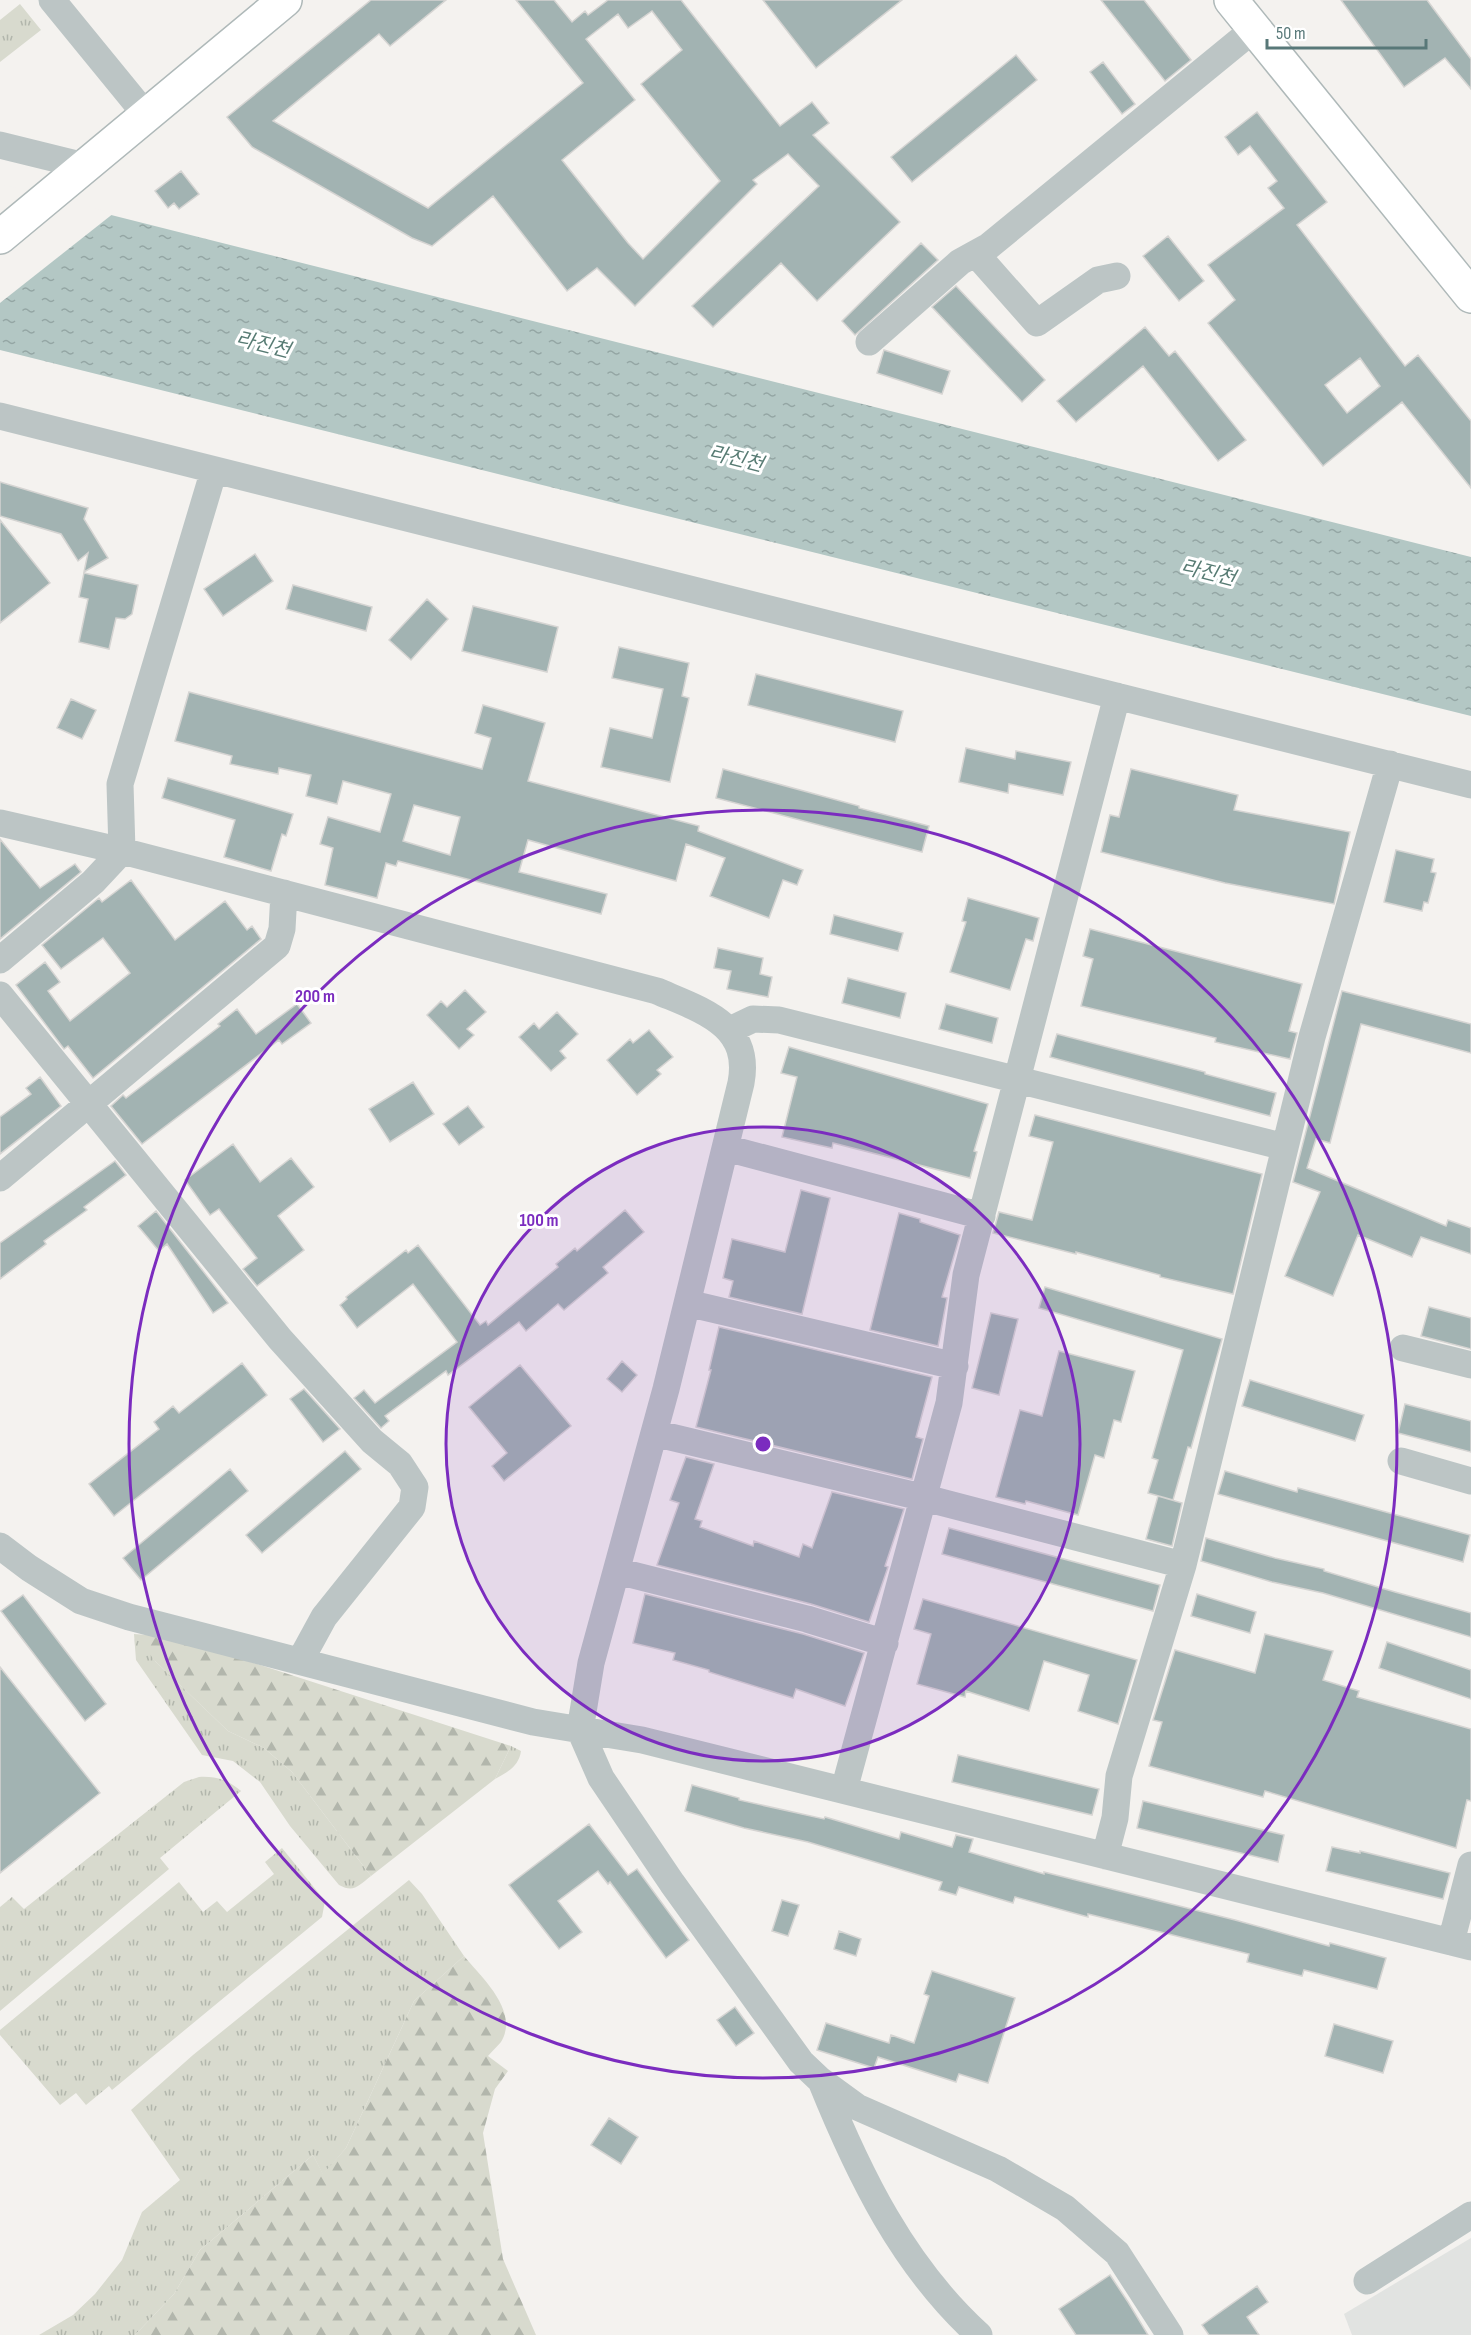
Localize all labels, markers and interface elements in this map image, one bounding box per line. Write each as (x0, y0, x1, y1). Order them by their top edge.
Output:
scale bar (1267, 12, 1426, 50)
text: 50 m (1276, 23, 1306, 44)
water label: 라진천 (233, 327, 295, 364)
water label: 라진천 (706, 441, 768, 478)
water label: 라진천 (1178, 555, 1240, 592)
text: 200 m (295, 986, 335, 1007)
text: 100 m (520, 1210, 559, 1231)
centre of rings (753, 1434, 773, 1454)

